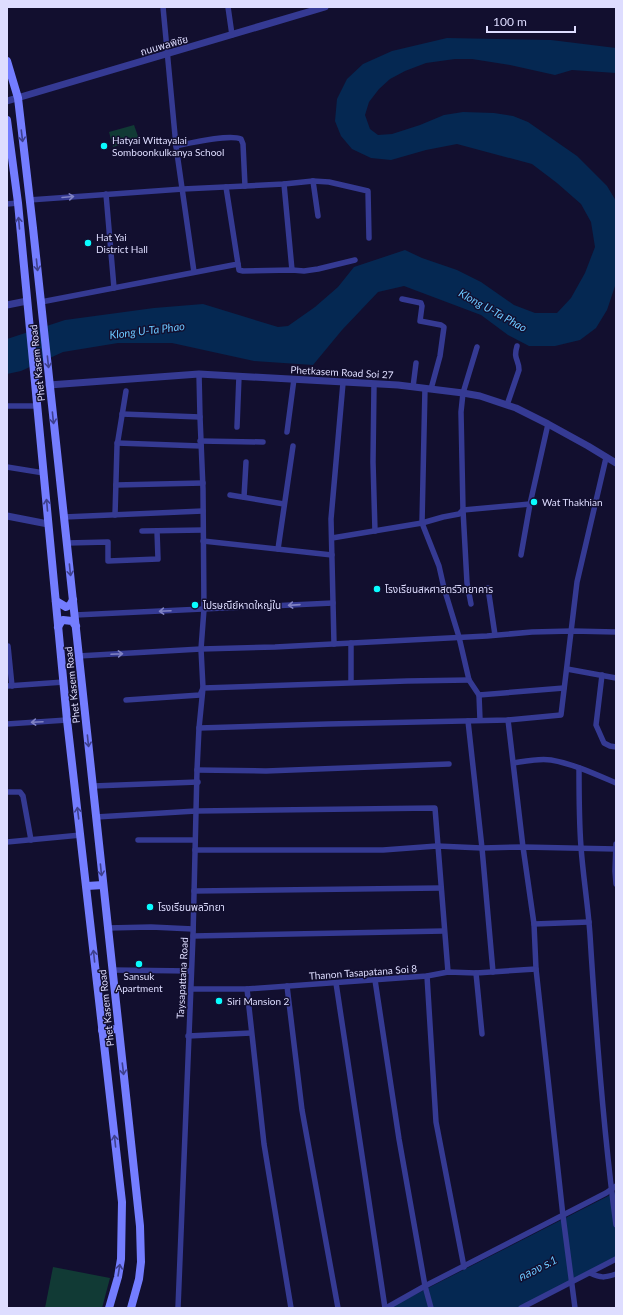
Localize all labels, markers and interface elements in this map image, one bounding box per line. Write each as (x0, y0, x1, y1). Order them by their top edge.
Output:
scale bar (487, 8, 575, 34)
text: 100 m (493, 14, 527, 29)
street label: ถนนพลพิชัย (139, 32, 189, 58)
one-way arrow (18, 129, 26, 142)
place label: Hatyai Wittayalai Somboonkulkanya School (112, 134, 224, 158)
marker: Hatyai Wittayalai Somboonkulkanya School (99, 141, 109, 151)
one-way arrow (61, 193, 74, 200)
one-way arrow (16, 217, 23, 230)
place label: Hat Yai District Hall (96, 231, 148, 255)
marker: Hat Yai District Hall (83, 238, 93, 248)
one-way arrow (34, 258, 41, 271)
water label: Klong U-Ta Phao (457, 286, 530, 334)
water label: Klong U-Ta Phao (109, 319, 186, 341)
street label: Phet Kasem Road (27, 324, 47, 402)
one-way arrow (44, 355, 51, 368)
street label: Phetkasem Road Soi 27 (290, 363, 394, 381)
one-way arrow (49, 411, 57, 424)
place label: Wat Thakhian (542, 496, 603, 508)
marker: Wat Thakhian (529, 497, 539, 507)
one-way arrow (43, 499, 50, 512)
one-way arrow (66, 563, 74, 576)
place label: โรงเรียนสหศาสตร์วิทยาคาร (385, 583, 493, 595)
marker: โรงเรียนสหศาสตร์วิทยาคาร (372, 584, 382, 594)
place label: ไปรษณีย์หาดใหญ่ใน (202, 599, 281, 611)
marker: ไปรษณีย์หาดใหญ่ใน (190, 600, 200, 610)
one-way arrow (288, 601, 301, 608)
one-way arrow (159, 607, 172, 614)
street label: Phet Kasem Road (62, 646, 82, 724)
one-way arrow (110, 650, 123, 657)
one-way arrow (31, 718, 44, 726)
one-way arrow (84, 734, 92, 747)
one-way arrow (75, 807, 82, 820)
one-way arrow (98, 863, 105, 876)
place label: โรงเรียนพลวิทยา (158, 901, 225, 913)
marker: โรงเรียนพลวิทยา (145, 902, 155, 912)
street label: Taysapattana Road (174, 937, 190, 1019)
one-way arrow (90, 950, 98, 963)
marker: Sansuk Apartment (134, 959, 144, 969)
street label: Thanon Tasapatana Soi 8 (308, 962, 418, 982)
street label: Phet Kasem Road (96, 969, 116, 1047)
place label: Sansuk Apartment (115, 970, 163, 994)
place label: Siri Mansion 2 (227, 995, 290, 1007)
marker: Siri Mansion 2 (214, 996, 224, 1006)
one-way arrow (119, 1062, 127, 1075)
one-way arrow (111, 1135, 118, 1148)
water label: คลอง ร.1 (515, 1253, 559, 1283)
one-way arrow (115, 1264, 123, 1277)

